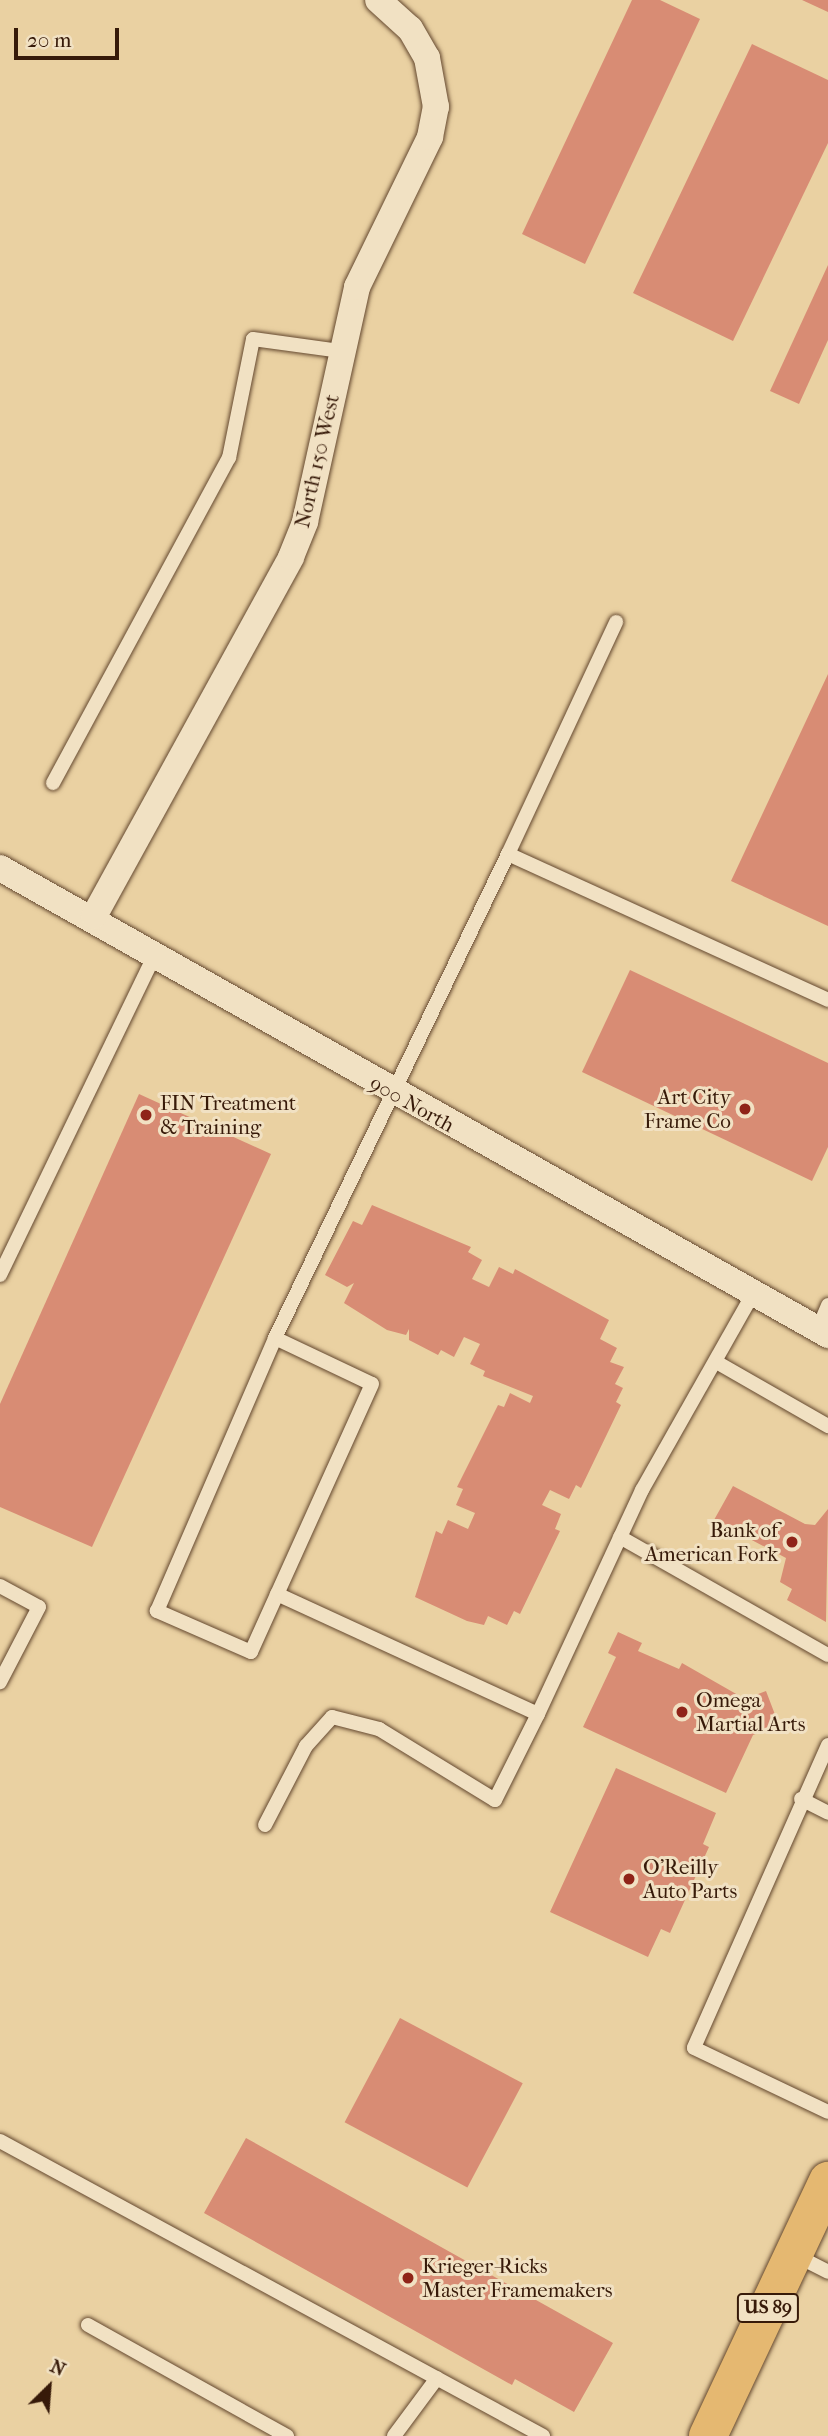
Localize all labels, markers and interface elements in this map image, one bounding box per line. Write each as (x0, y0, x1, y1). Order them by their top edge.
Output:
scale bar (18, 14, 122, 58)
text: 20 m (27, 28, 71, 52)
street label: North 150 West (289, 392, 345, 530)
street label: 900 North (365, 1070, 459, 1138)
place label: Art City Frame Co (644, 1084, 731, 1134)
place label: FIN Treatment & Training (160, 1090, 296, 1140)
marker: Art City Frame Co (737, 1101, 753, 1117)
marker: FIN Treatment & Training (138, 1107, 154, 1123)
place label: Bank of American Fork (645, 1517, 778, 1567)
marker: Bank of American Fork (784, 1534, 800, 1550)
place label: Omega Martial Arts (696, 1687, 806, 1737)
marker: Omega Martial Arts (674, 1704, 690, 1720)
place label: O'Reilly Auto Parts (643, 1854, 737, 1904)
marker: O'Reilly Auto Parts (621, 1871, 637, 1887)
place label: Krieger-Ricks Master Framemakers (422, 2253, 612, 2303)
marker: Krieger-Ricks Master Framemakers (400, 2270, 416, 2286)
road number: US 89 (736, 2292, 800, 2324)
north arrow (14, 2352, 84, 2422)
text: N (47, 2355, 69, 2381)

